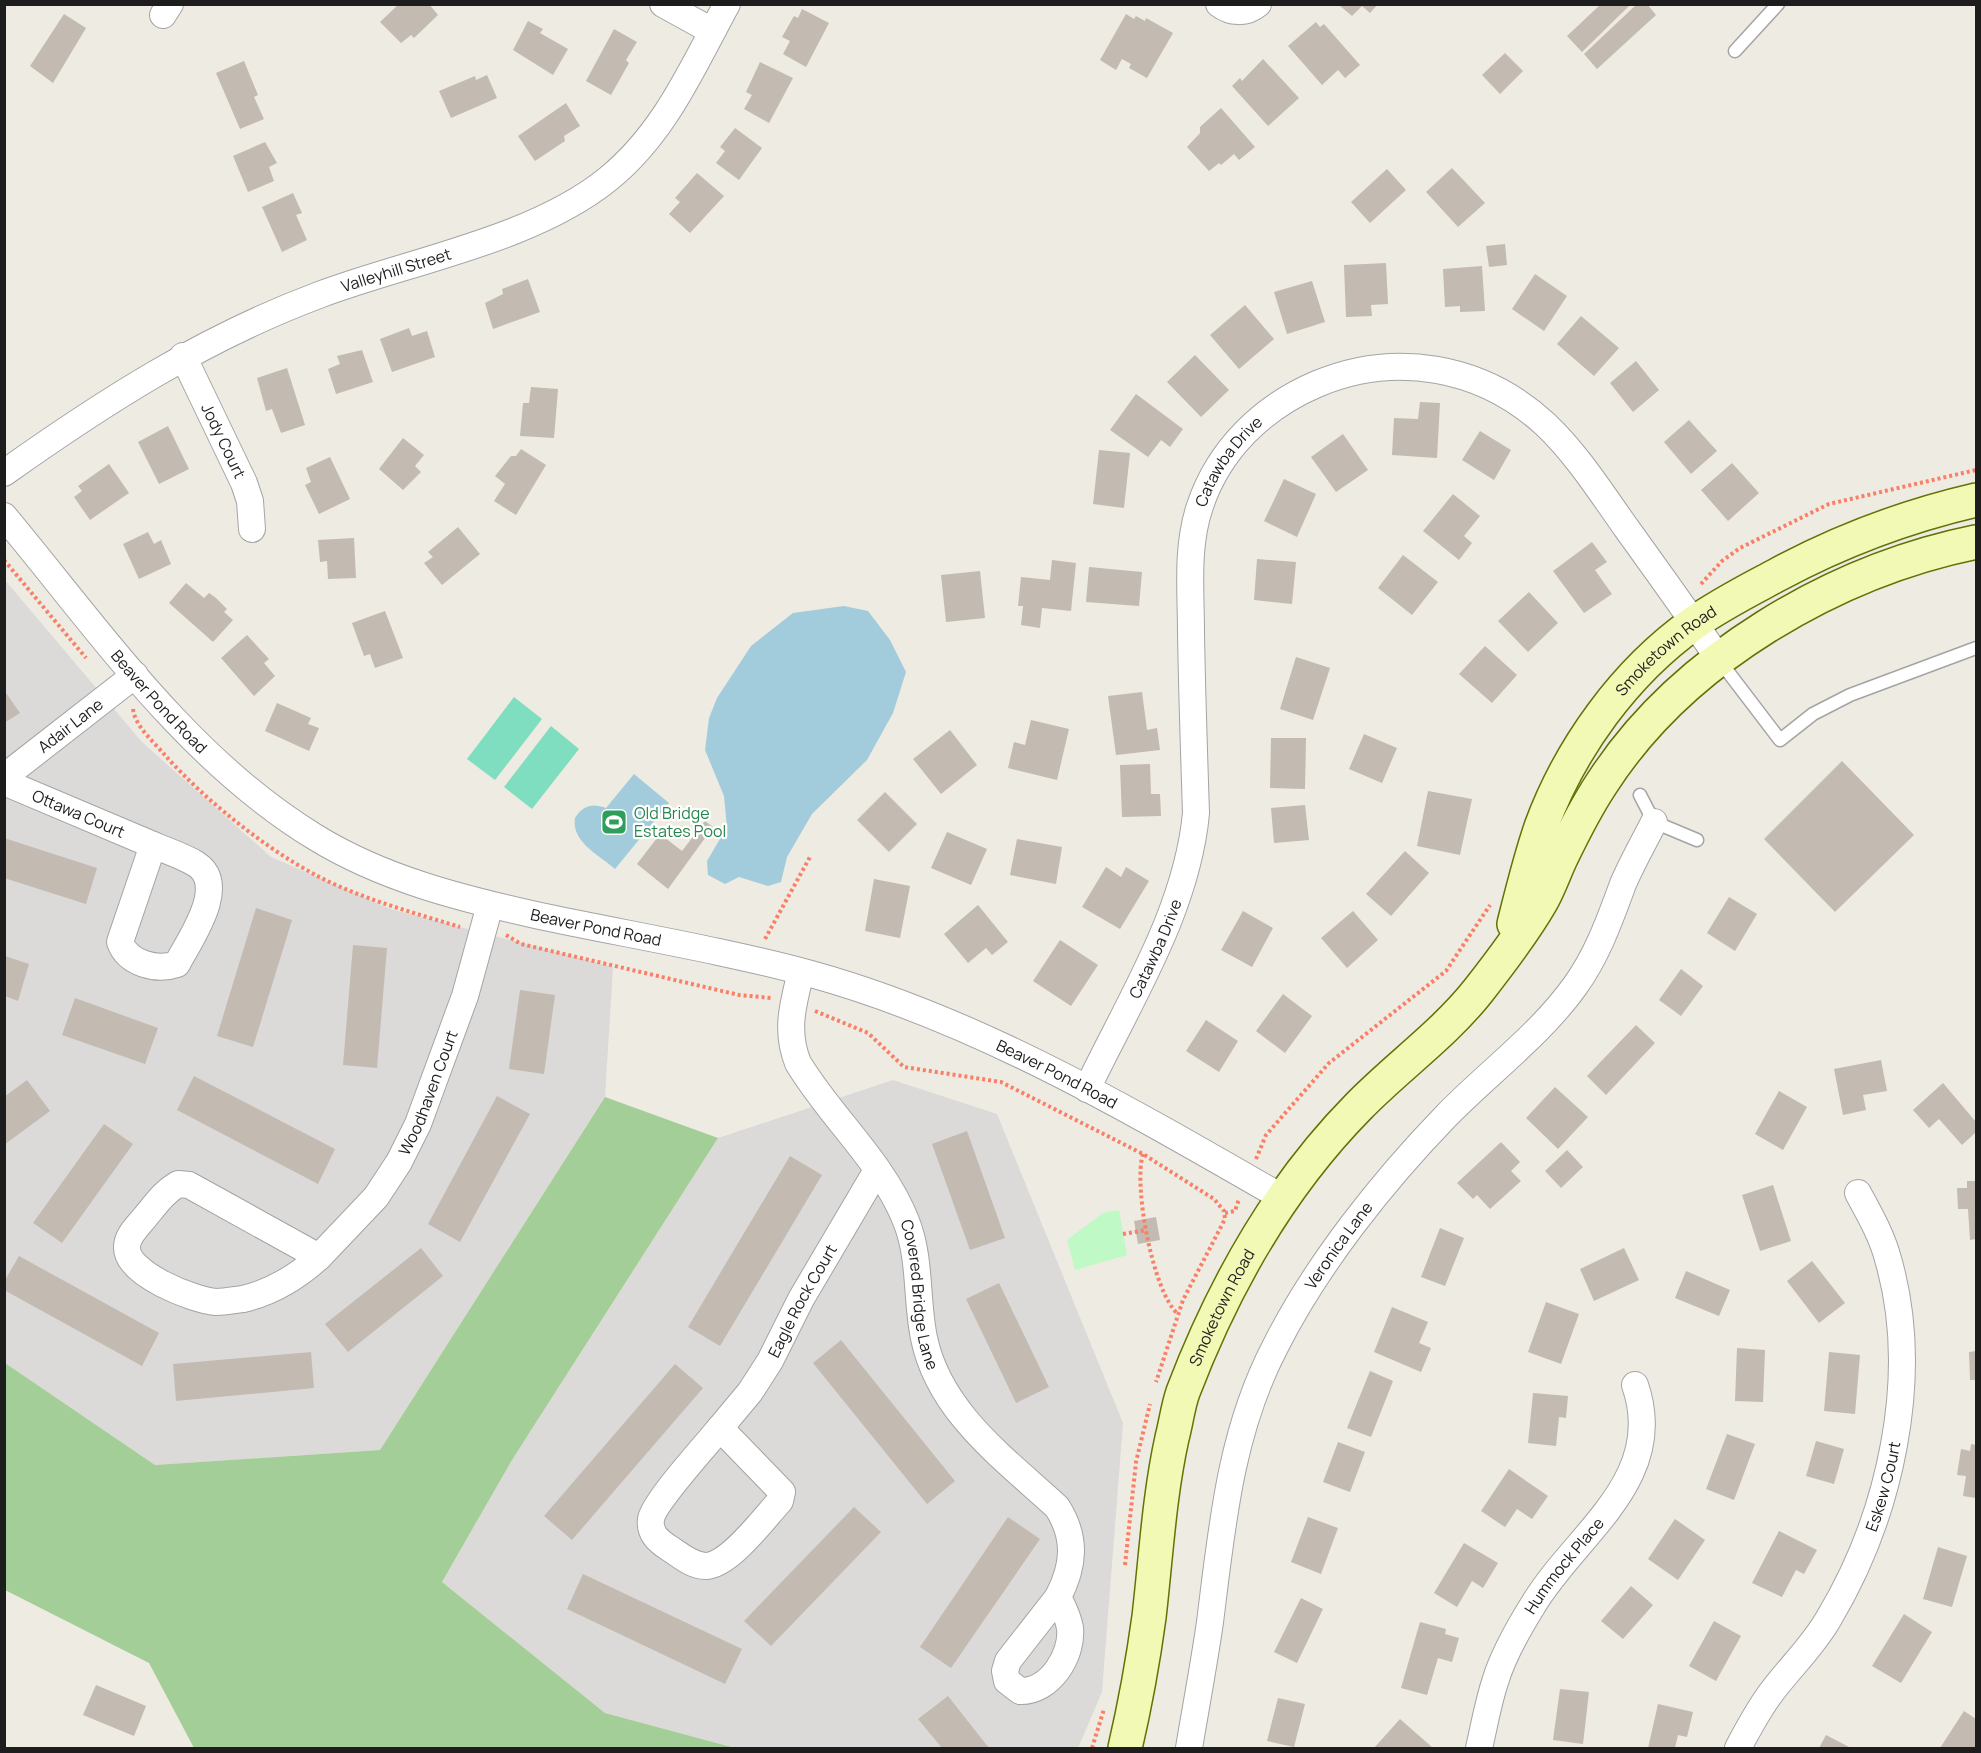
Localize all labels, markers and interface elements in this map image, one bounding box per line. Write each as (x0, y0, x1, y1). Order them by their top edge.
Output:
street label: Valleyhill Street (338, 243, 454, 297)
street label: Jody Court (196, 400, 251, 482)
street label: Catawba Drive (1190, 411, 1267, 510)
street label: Smoketown Road (1610, 600, 1721, 701)
street label: Beaver Pond Road (106, 645, 212, 758)
street label: Adair Lane (33, 693, 107, 758)
street label: Ottawa Court (29, 784, 128, 843)
place label: Old Bridge Estates Pool (634, 802, 726, 842)
sports icon: Old Bridge Estates Pool (599, 807, 629, 837)
street label: Catawba Drive (1123, 896, 1187, 1002)
street label: Beaver Pond Road (529, 903, 663, 951)
street label: Woodhaven Court (393, 1027, 463, 1159)
street label: Beaver Pond Road (993, 1034, 1121, 1114)
street label: Veronica Lane (1300, 1197, 1378, 1293)
street label: Covered Bridge Lane (895, 1216, 944, 1373)
street label: Eagle Rock Court (763, 1240, 842, 1361)
street label: Smoketown Road (1183, 1245, 1260, 1369)
street label: Eskew Court (1860, 1440, 1905, 1535)
street label: Hummock Place (1519, 1513, 1609, 1618)

